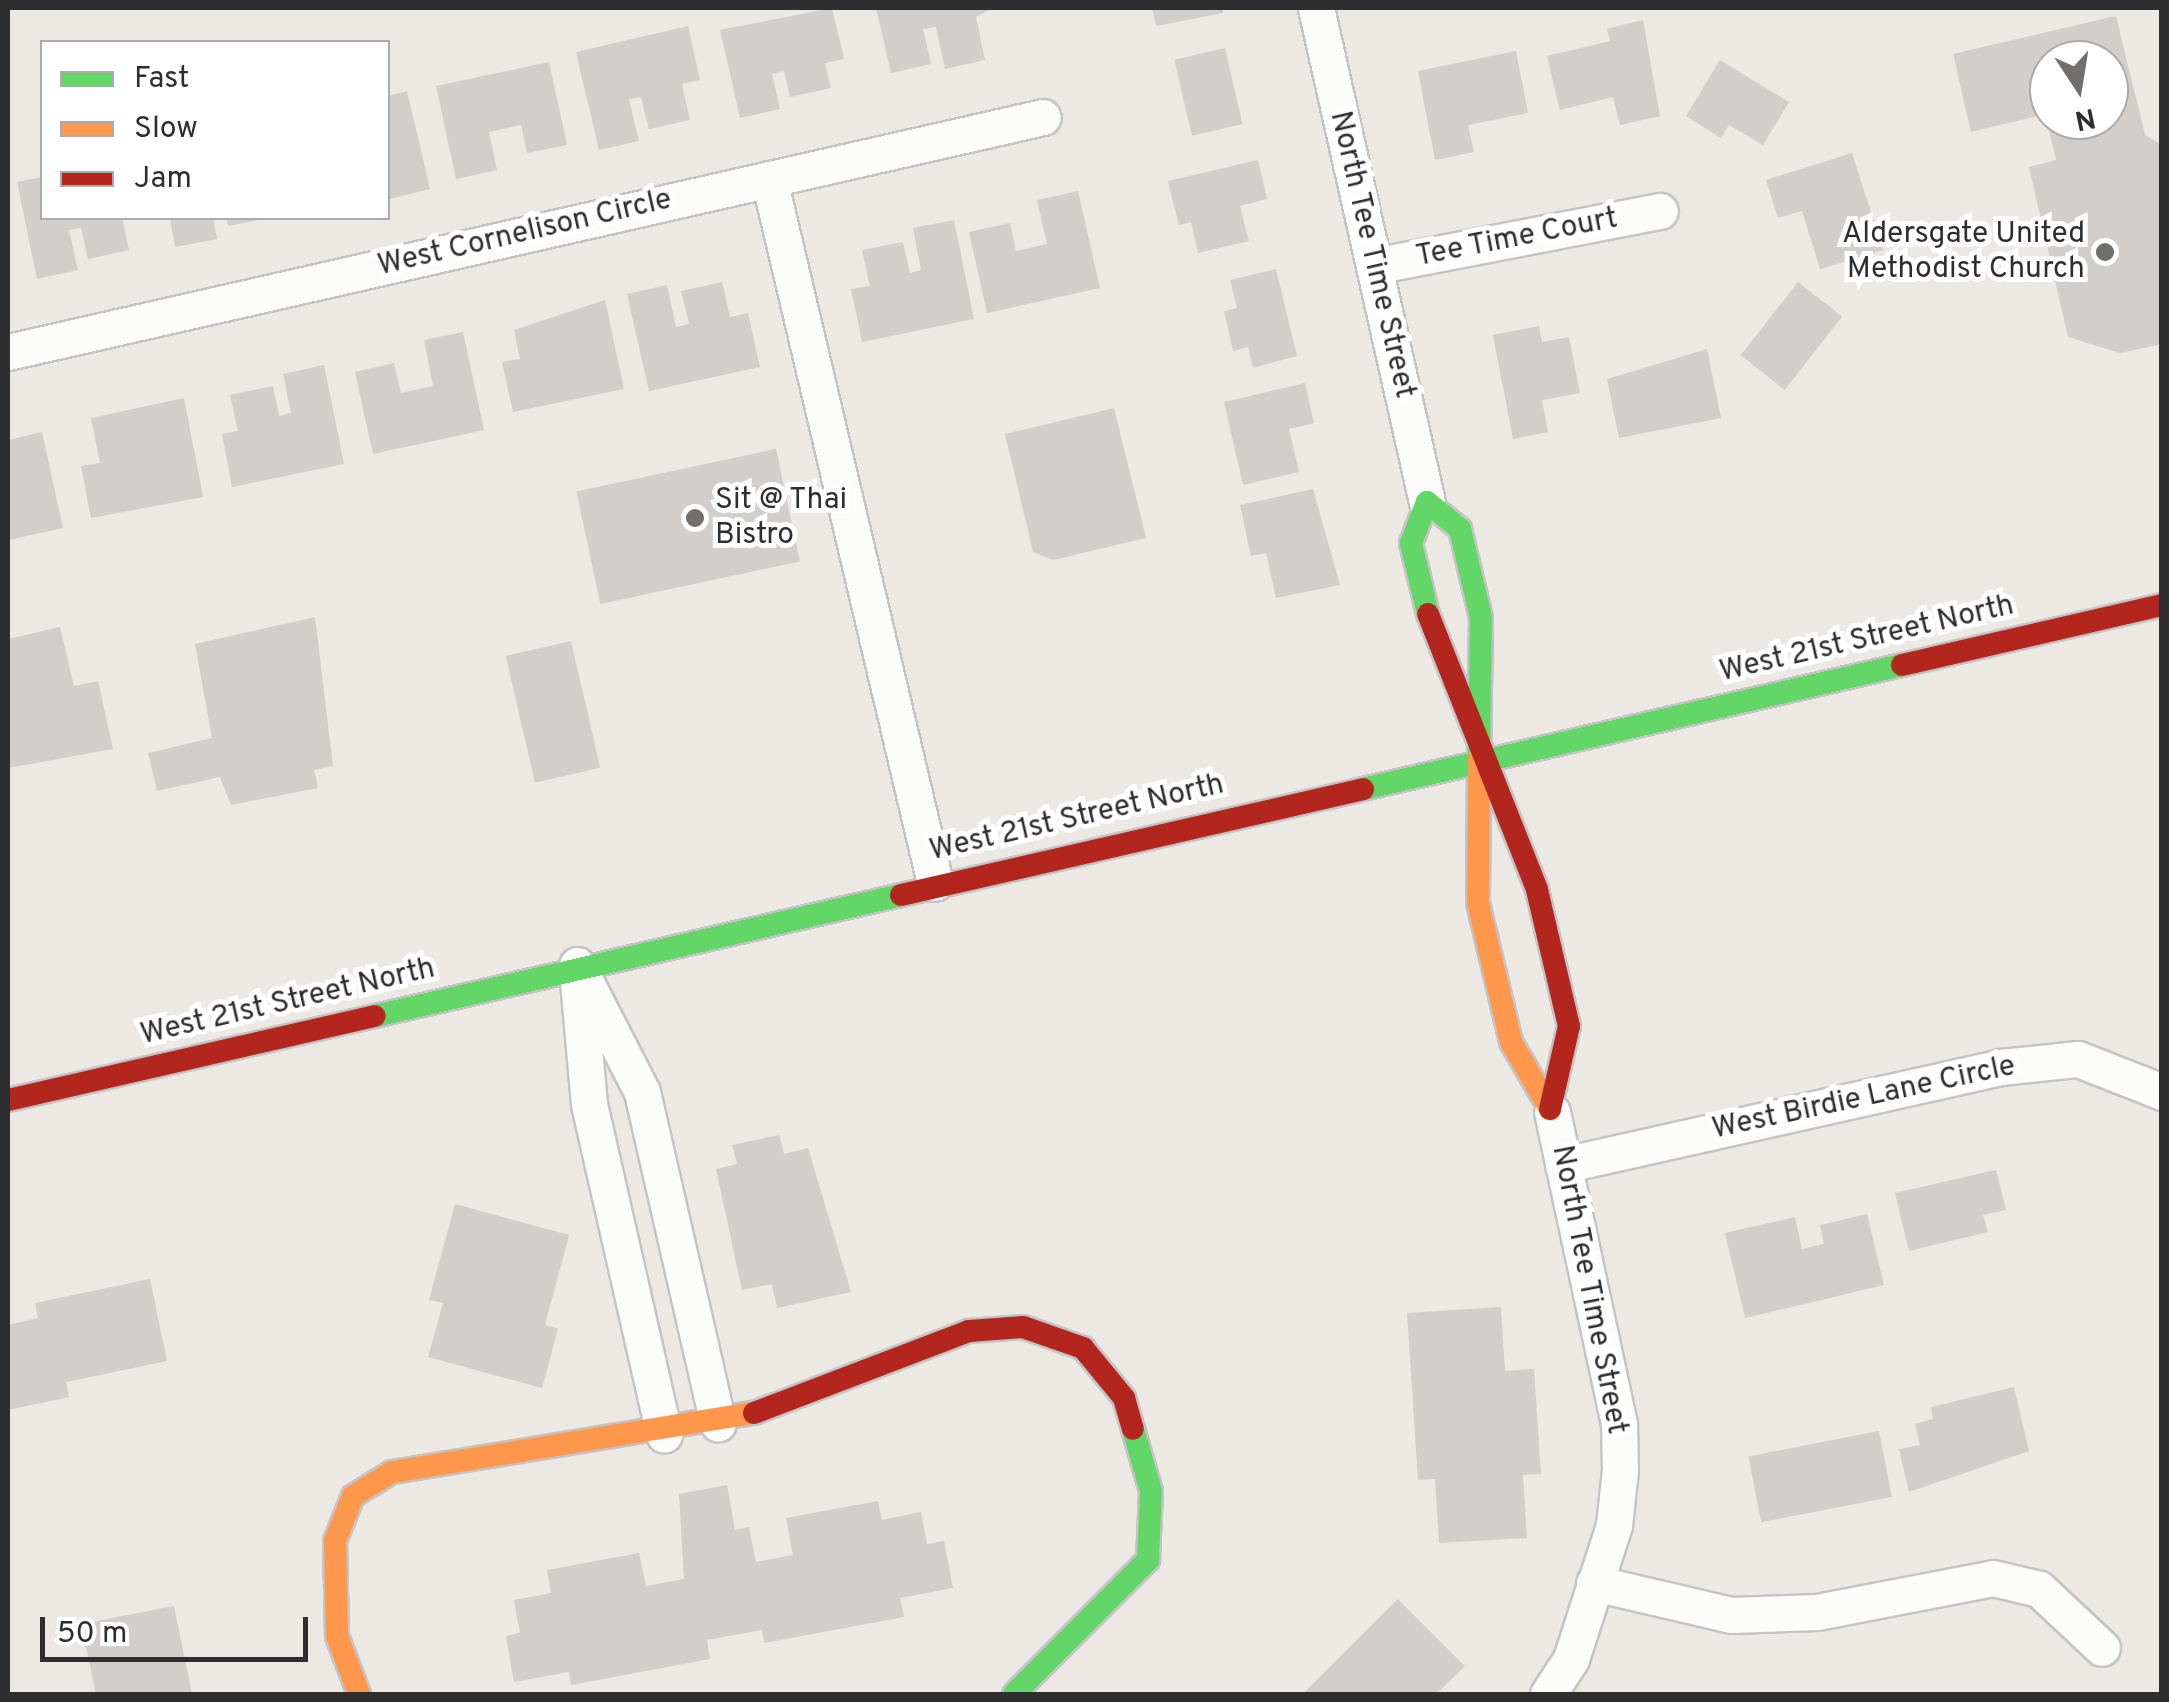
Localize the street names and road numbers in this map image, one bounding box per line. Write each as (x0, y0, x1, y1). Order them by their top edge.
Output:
street label: North Tee Time Street (1320, 107, 1422, 403)
street label: West Cornelison Circle (375, 183, 675, 285)
street label: Tee Time Court (1413, 202, 1621, 276)
street label: West 21st Street North (1716, 589, 2018, 691)
street label: West 21st Street North (926, 768, 1228, 870)
street label: West 21st Street North (137, 952, 439, 1054)
street label: West Birdie Lane Circle (1709, 1049, 2019, 1149)
street label: North Tee Time Street (1542, 1141, 1634, 1439)

